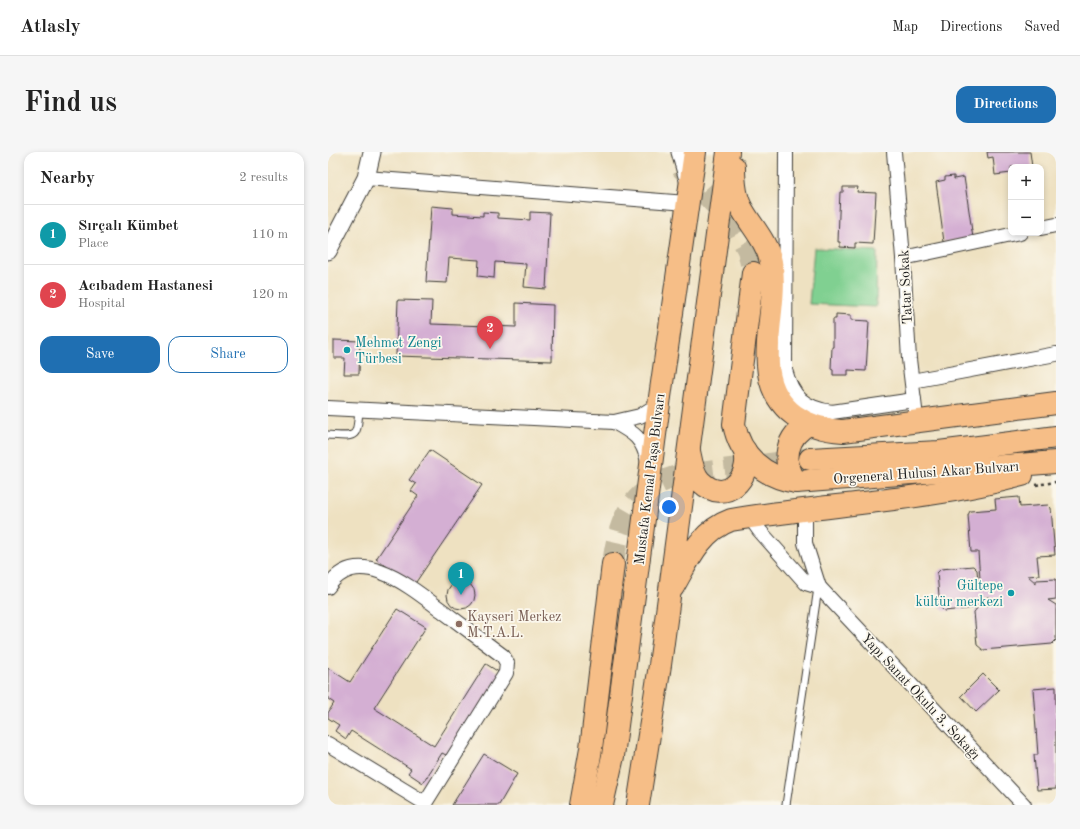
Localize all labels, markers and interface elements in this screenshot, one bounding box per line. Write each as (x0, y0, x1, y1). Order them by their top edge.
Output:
text: Atlasly (20, 18, 81, 37)
text: Map (892, 20, 918, 34)
text: Directions (940, 20, 1002, 34)
text: Saved (1024, 20, 1060, 34)
button: Directions (956, 86, 1056, 123)
text: Find us (24, 90, 117, 118)
map controls (1008, 164, 1044, 236)
button: + (1008, 164, 1044, 200)
text: Nearby (40, 170, 95, 187)
text: 2 results (239, 171, 288, 184)
button: − (1008, 200, 1044, 236)
text: Sırçalı Kümbet (78, 219, 178, 234)
text: 1 (49, 228, 57, 241)
text: 110 m (251, 228, 288, 241)
text: Place (78, 237, 108, 250)
street label: Tatar Sokak (897, 249, 915, 325)
text: Acıbadem Hastanesi (78, 279, 213, 294)
text: 2 (49, 288, 57, 301)
text: 120 m (251, 288, 288, 301)
text: Hospital (78, 297, 125, 310)
pin: 2 (477, 316, 503, 349)
button: Save (40, 336, 160, 373)
button: Share (168, 336, 288, 373)
place label: Mehmet Zengi Türbesi (355, 336, 442, 366)
marker: Mehmet Zengi Türbesi (342, 345, 352, 355)
street label: Mustafa Kemal Paşa Bulvarı (633, 393, 667, 566)
street label: Orgeneral Hulusi Akar Bulvarı (833, 460, 1020, 486)
your location (659, 497, 679, 517)
pin: 1 (448, 562, 474, 595)
place label: Gültepe kültür merkezi (915, 579, 1003, 609)
marker: Gültepe kültür merkezi (1006, 588, 1016, 598)
place label: Kayseri Merkez M.T.A.L. (467, 610, 561, 640)
marker: Kayseri Merkez M.T.A.L. (454, 619, 464, 629)
street label: Yapı Sanat Okulu 3. Sokağı (858, 631, 982, 763)

